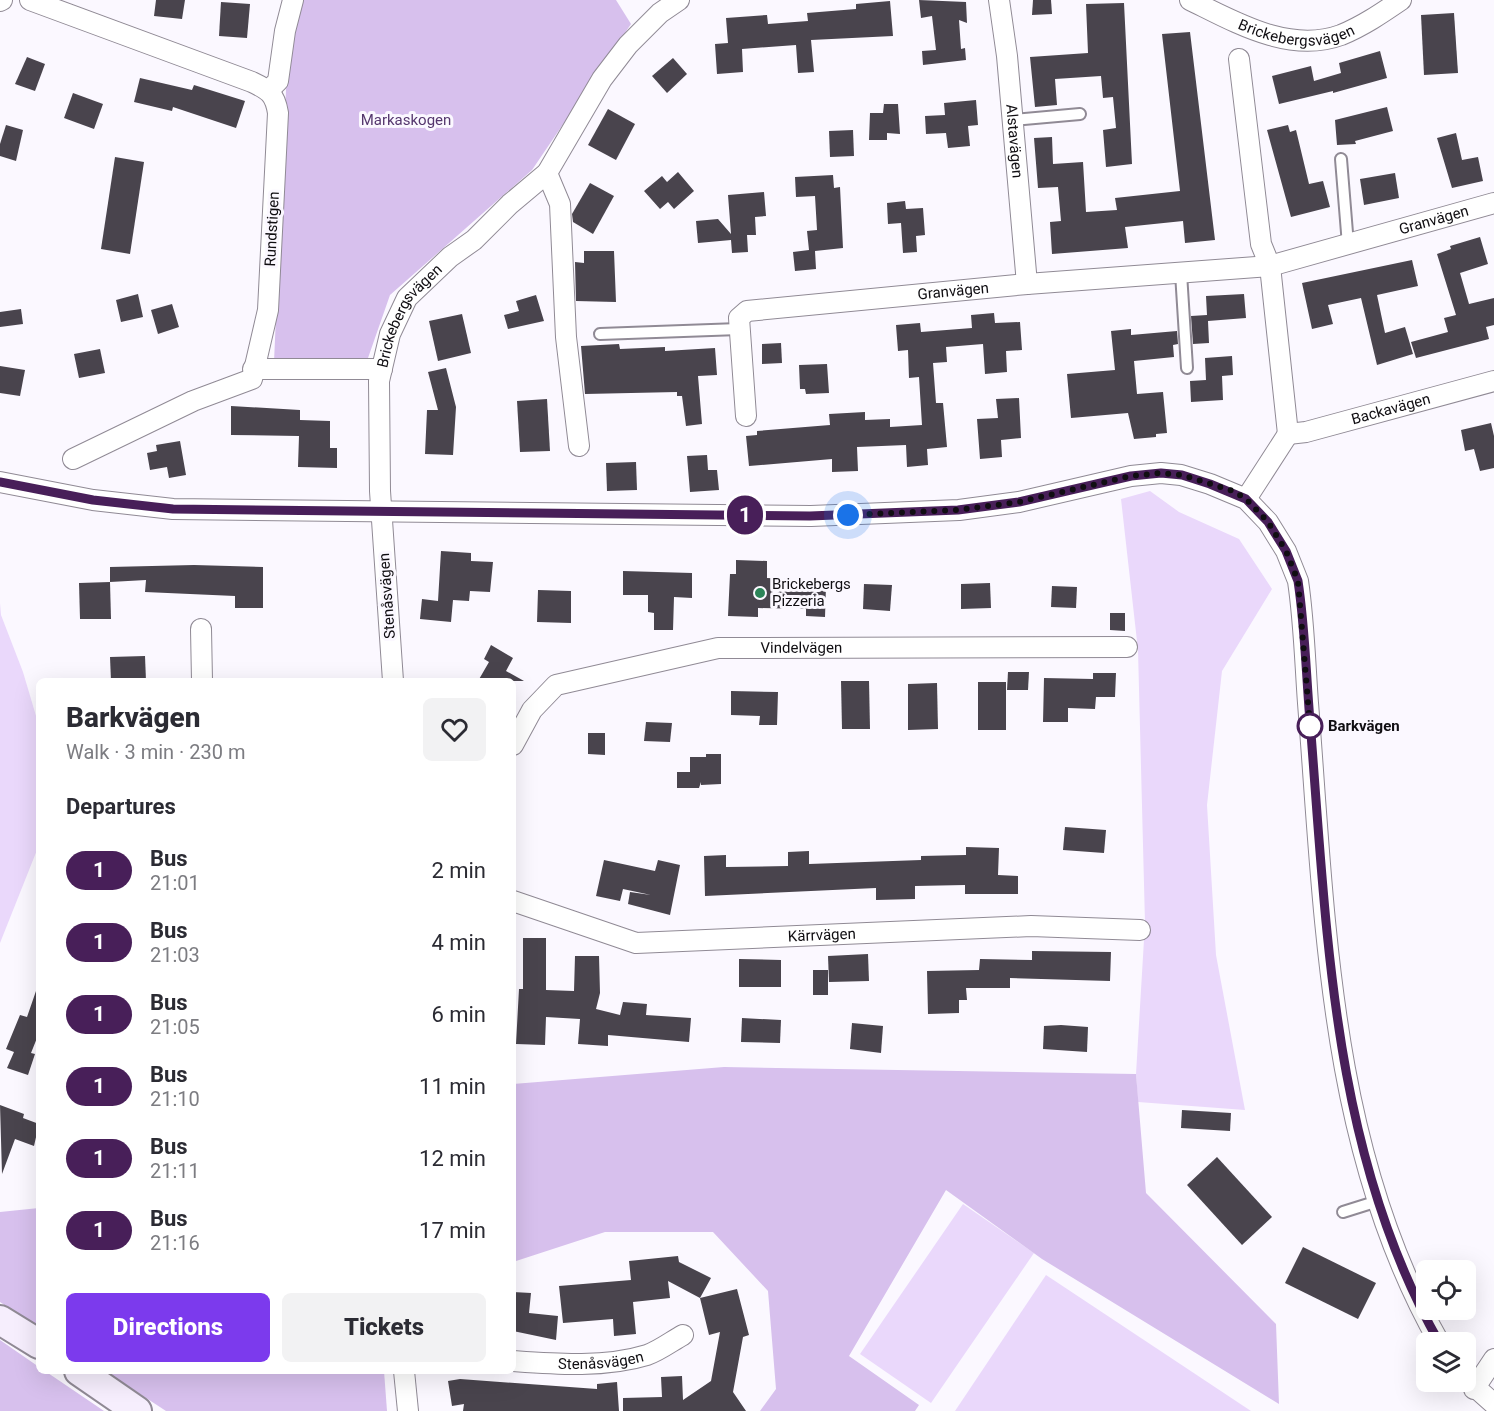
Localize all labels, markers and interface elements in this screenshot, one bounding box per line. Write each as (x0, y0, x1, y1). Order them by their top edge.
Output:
street label: Brickebergsvägen (1236, 15, 1357, 50)
street label: Alstavägen (1002, 103, 1027, 179)
park label: Markaskogen (361, 111, 451, 129)
street label: Rundstigen (261, 191, 283, 267)
street label: Granvägen (1397, 202, 1471, 238)
street label: Brickebergsvägen (373, 260, 446, 369)
street label: Granvägen (917, 279, 990, 304)
street label: Backavägen (1349, 390, 1432, 428)
line badge: 1 (726, 496, 765, 534)
your location (833, 500, 863, 530)
text: 1 (739, 503, 751, 527)
street label: Stenåsvägen (375, 553, 399, 639)
place label: Brickebergs Pizzeria (772, 575, 851, 610)
marker: Brickebergs Pizzeria (753, 586, 767, 600)
street label: Vindelvägen (761, 639, 842, 657)
button: heart (423, 698, 486, 761)
text: Barkvägen (66, 701, 201, 734)
marker: Barkvägen (1297, 713, 1323, 739)
place label: Barkvägen (1328, 717, 1400, 735)
text: Walk · 3 min · 230 m (66, 740, 245, 764)
text: Departures (66, 794, 176, 819)
text: Bus (150, 846, 188, 871)
text: 1 (93, 858, 105, 882)
text: 2 min (431, 858, 486, 883)
text: 21:01 (150, 871, 200, 895)
text: Bus (150, 918, 188, 943)
street label: Kärrvägen (788, 925, 856, 945)
text: 1 (93, 930, 105, 954)
text: 4 min (431, 930, 486, 955)
text: 21:03 (150, 943, 200, 967)
text: Bus (150, 990, 188, 1015)
text: 1 (93, 1002, 105, 1026)
text: 6 min (431, 1002, 486, 1027)
text: 21:05 (150, 1015, 200, 1039)
text: Bus (150, 1062, 188, 1087)
text: 1 (93, 1074, 105, 1098)
text: 11 min (419, 1074, 486, 1099)
text: 21:10 (150, 1087, 200, 1111)
text: Bus (150, 1134, 188, 1159)
text: 1 (93, 1146, 105, 1170)
text: 12 min (419, 1146, 486, 1171)
text: 21:11 (150, 1159, 200, 1183)
text: Bus (150, 1206, 188, 1231)
text: 1 (93, 1218, 105, 1242)
text: 17 min (419, 1218, 486, 1243)
text: 21:16 (150, 1231, 200, 1255)
map controls (1416, 1260, 1476, 1392)
button: locate (1416, 1260, 1476, 1320)
button: Directions (66, 1293, 270, 1362)
button: Tickets (282, 1293, 486, 1362)
button: layers (1416, 1332, 1476, 1392)
street label: Stenåsvägen (558, 1347, 646, 1373)

